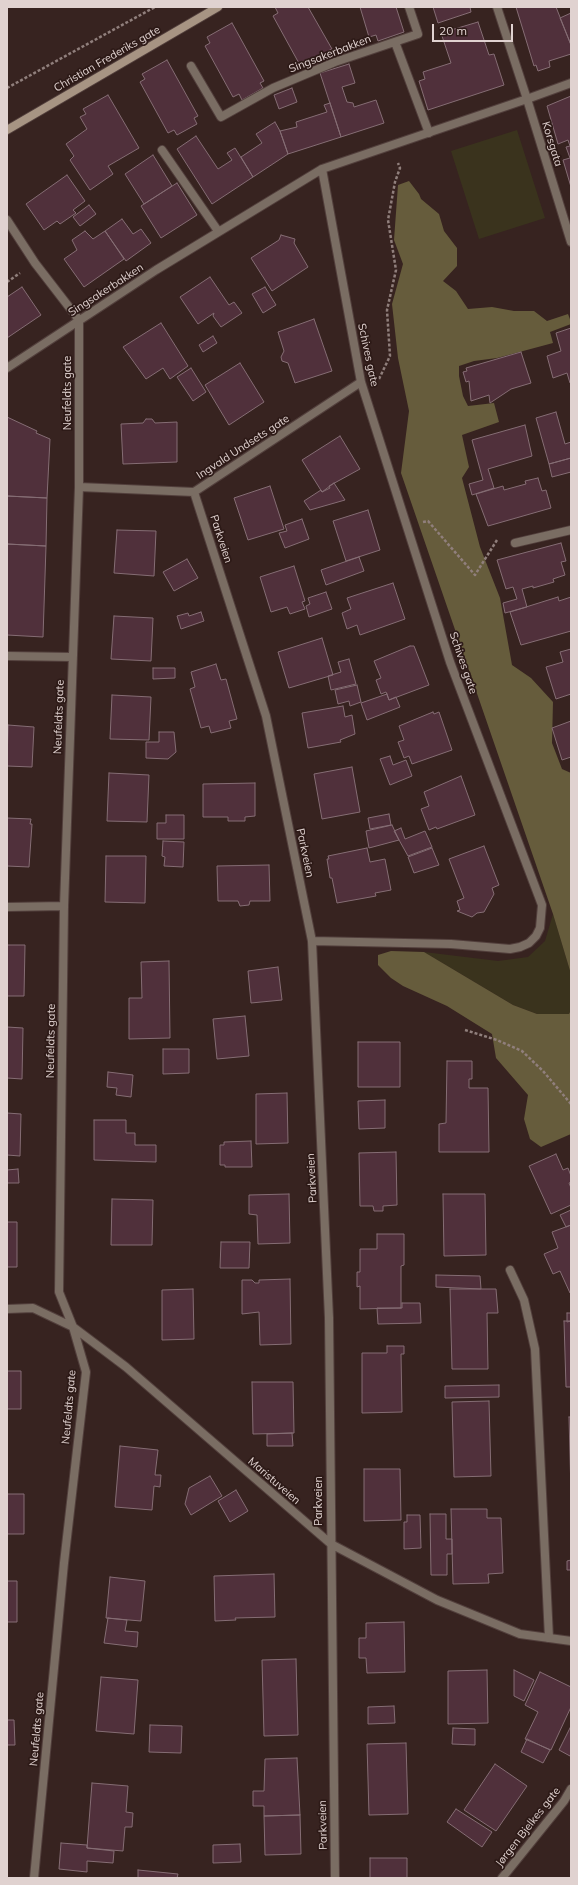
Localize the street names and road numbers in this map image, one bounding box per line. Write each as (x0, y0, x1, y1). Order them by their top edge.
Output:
street label: Christian Frederiks gate (52, 23, 162, 95)
street label: Singsakerbakken (287, 32, 373, 76)
street label: Korsgata (539, 120, 565, 168)
street label: Singsakerbakken (66, 261, 146, 319)
street label: Schives gate (355, 322, 381, 388)
street label: Neufeldts gate (61, 356, 75, 430)
street label: Ingvald Undsets gate (194, 412, 292, 482)
street label: Parkveien (207, 513, 235, 565)
street label: Schives gate (446, 630, 480, 696)
street label: Neufeldts gate (51, 680, 67, 754)
street label: Parkveien (293, 827, 317, 879)
street label: Neufeldts gate (44, 1004, 58, 1078)
street label: Parkveien (304, 1153, 320, 1203)
street label: Neufeldts gate (59, 1369, 79, 1445)
street label: Maristuveien (245, 1455, 303, 1507)
street label: Parkveien (312, 1476, 326, 1526)
street label: Neufeldts gate (27, 1691, 47, 1767)
street label: Jørgen Bjelkes gate (493, 1785, 563, 1869)
street label: Parkveien (316, 1800, 330, 1850)

